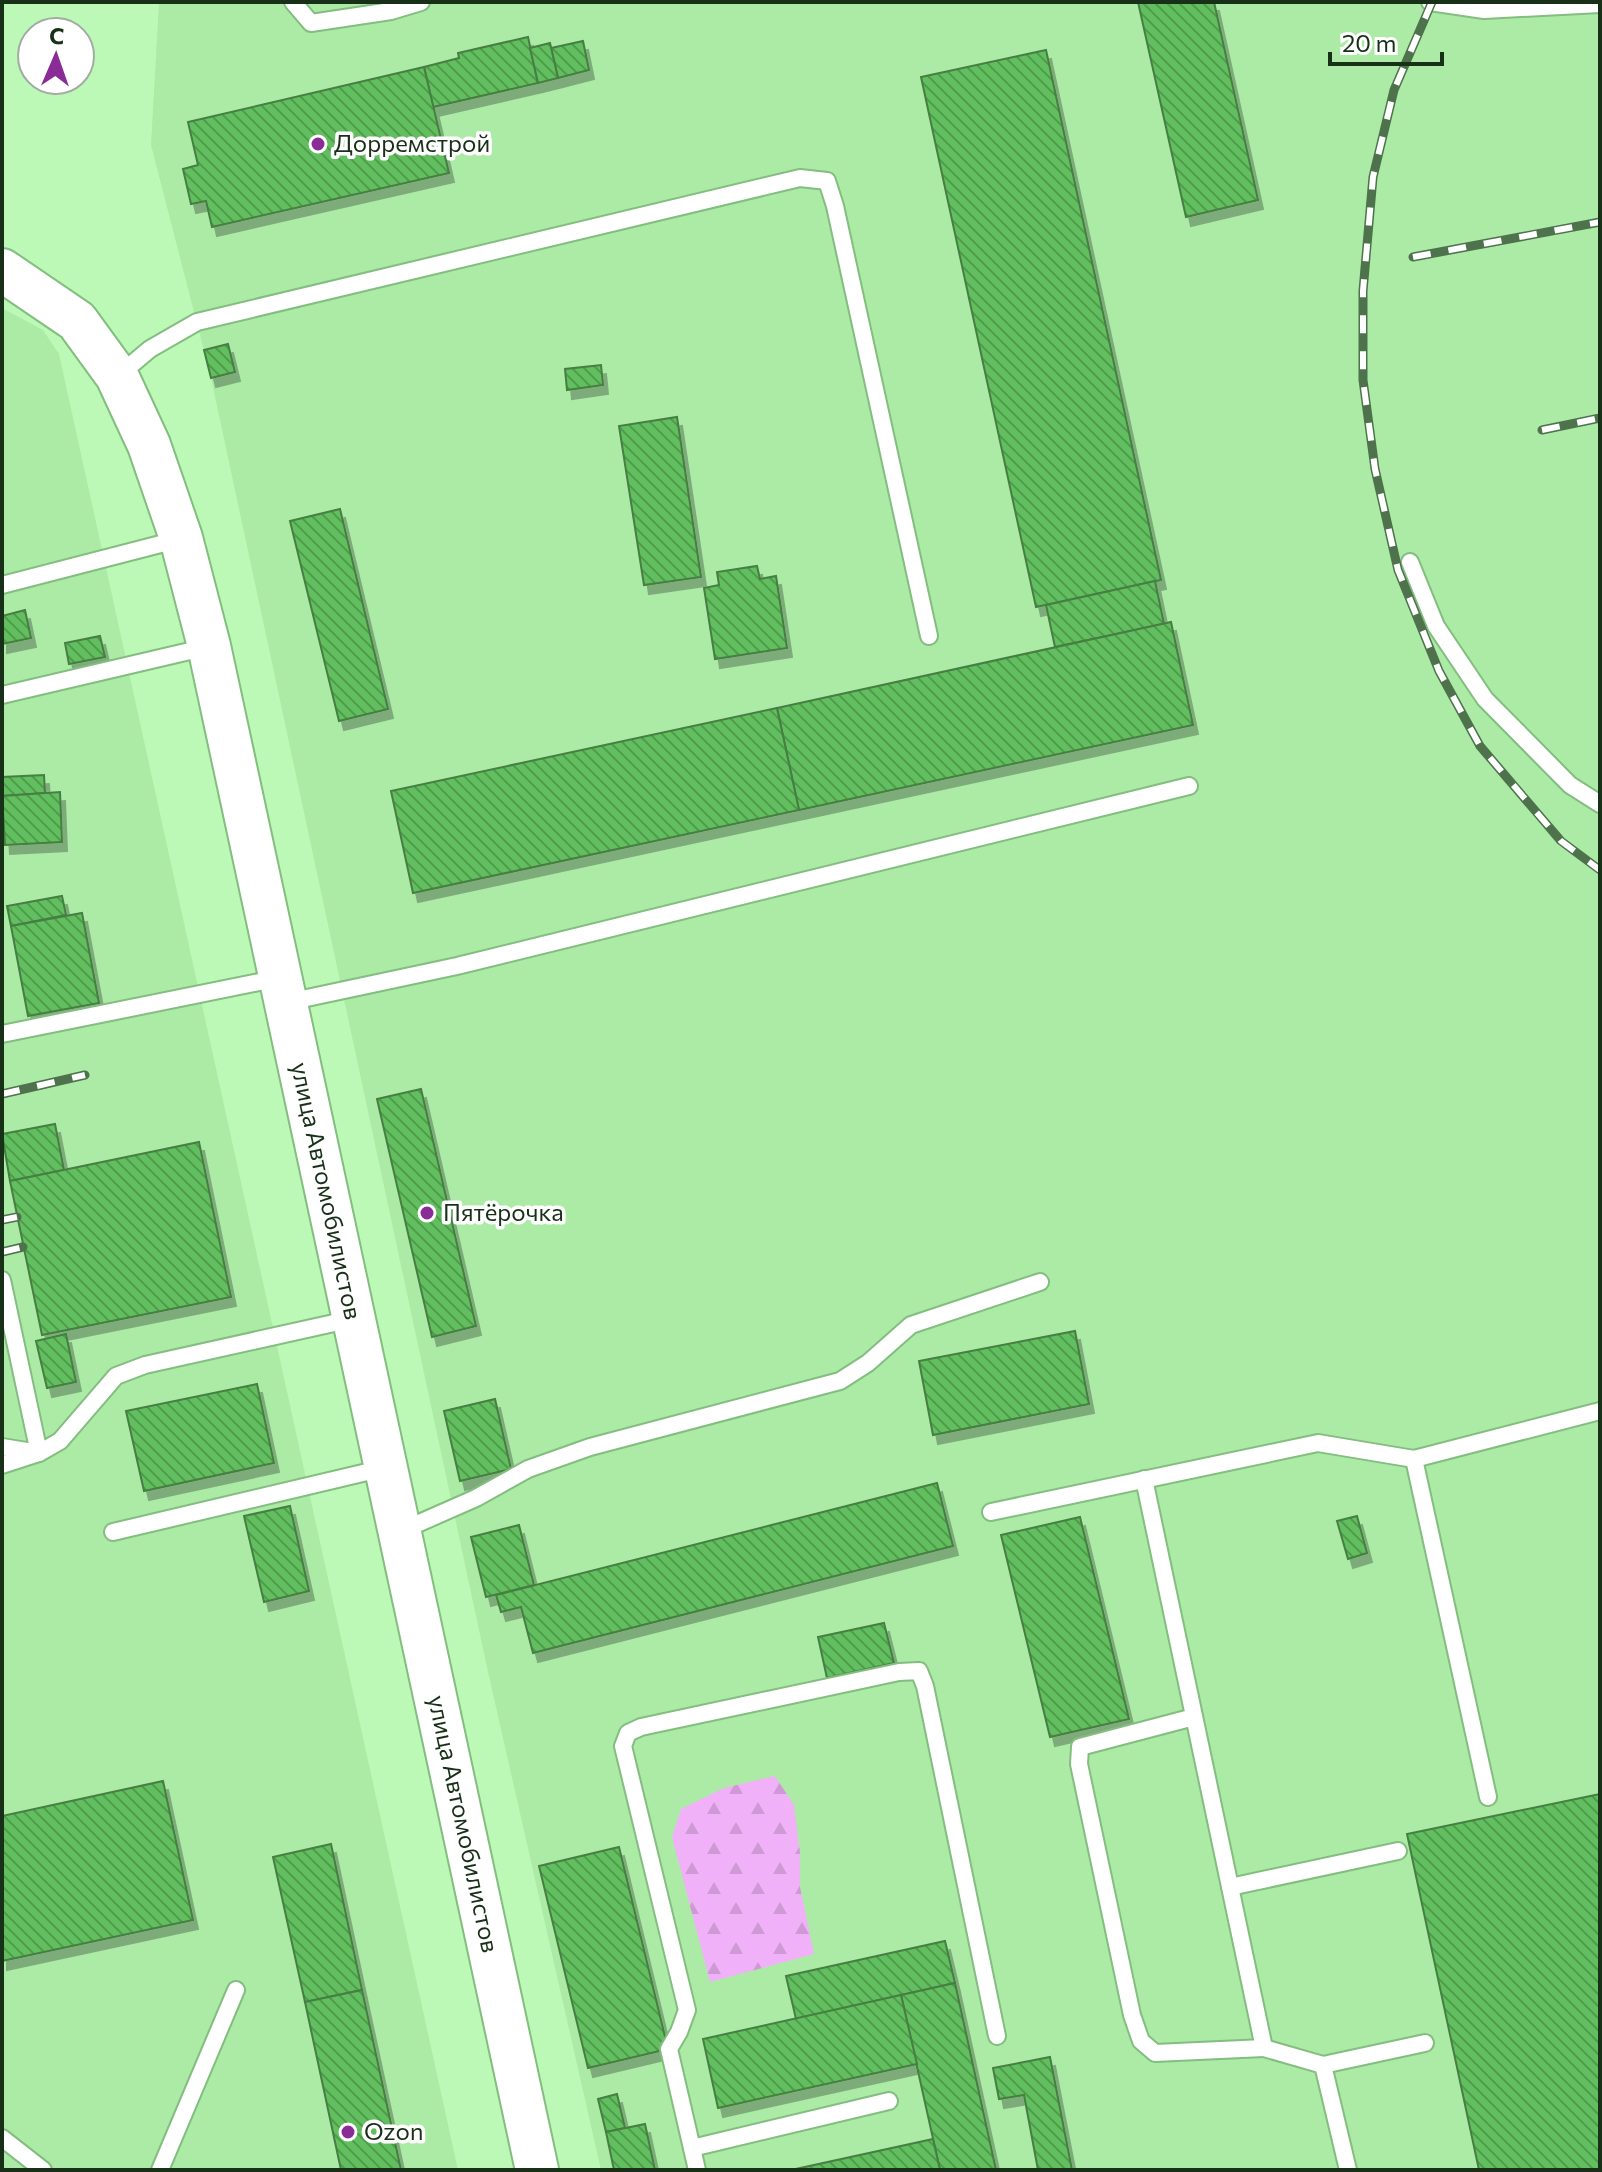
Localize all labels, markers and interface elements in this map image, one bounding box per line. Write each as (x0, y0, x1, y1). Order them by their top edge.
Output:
north arrow (16, 16, 96, 96)
scale bar (1330, 16, 1442, 66)
text: С (49, 22, 65, 49)
text: 20 m (1342, 28, 1396, 57)
place label: Дорремстрой (334, 128, 490, 157)
marker: Дорремстрой (309, 135, 327, 153)
street label: улица Автомобилистов (286, 1059, 369, 1322)
place label: Пятёрочка (443, 1197, 564, 1226)
marker: Пятёрочка (418, 1204, 436, 1222)
street label: улица Автомобилистов (423, 1692, 506, 1955)
place label: Ozon (364, 2116, 424, 2145)
marker: Ozon (339, 2123, 357, 2141)

